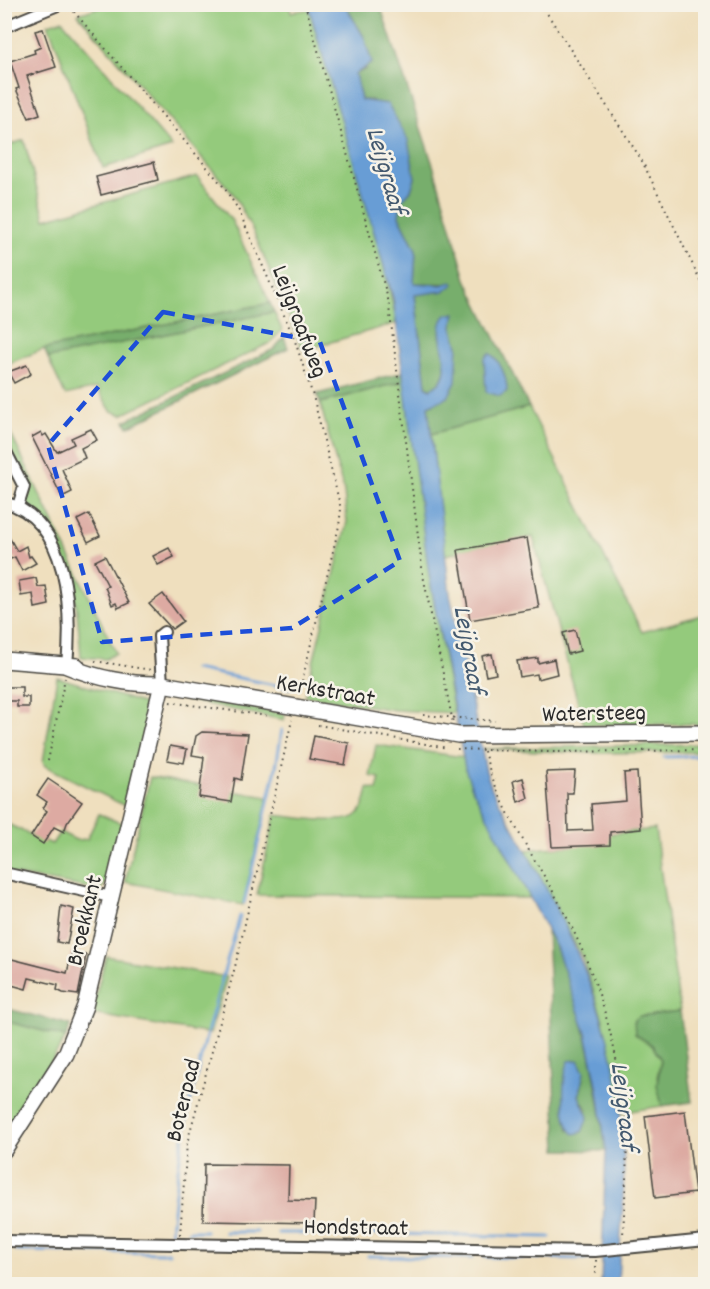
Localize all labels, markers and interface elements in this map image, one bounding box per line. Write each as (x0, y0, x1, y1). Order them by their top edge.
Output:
water label: Leijgraaf (355, 123, 416, 223)
street label: Leijgraafweg (261, 261, 335, 383)
water label: Leijgraaf (442, 603, 494, 701)
street label: Kerkstraat (273, 667, 378, 717)
street label: Watersteeg (542, 697, 646, 733)
street label: Broekkant (59, 872, 113, 970)
street label: Boterpad (158, 1056, 212, 1146)
water label: Leijgraaf (599, 1060, 647, 1157)
street label: Hondstraat (303, 1211, 409, 1247)

